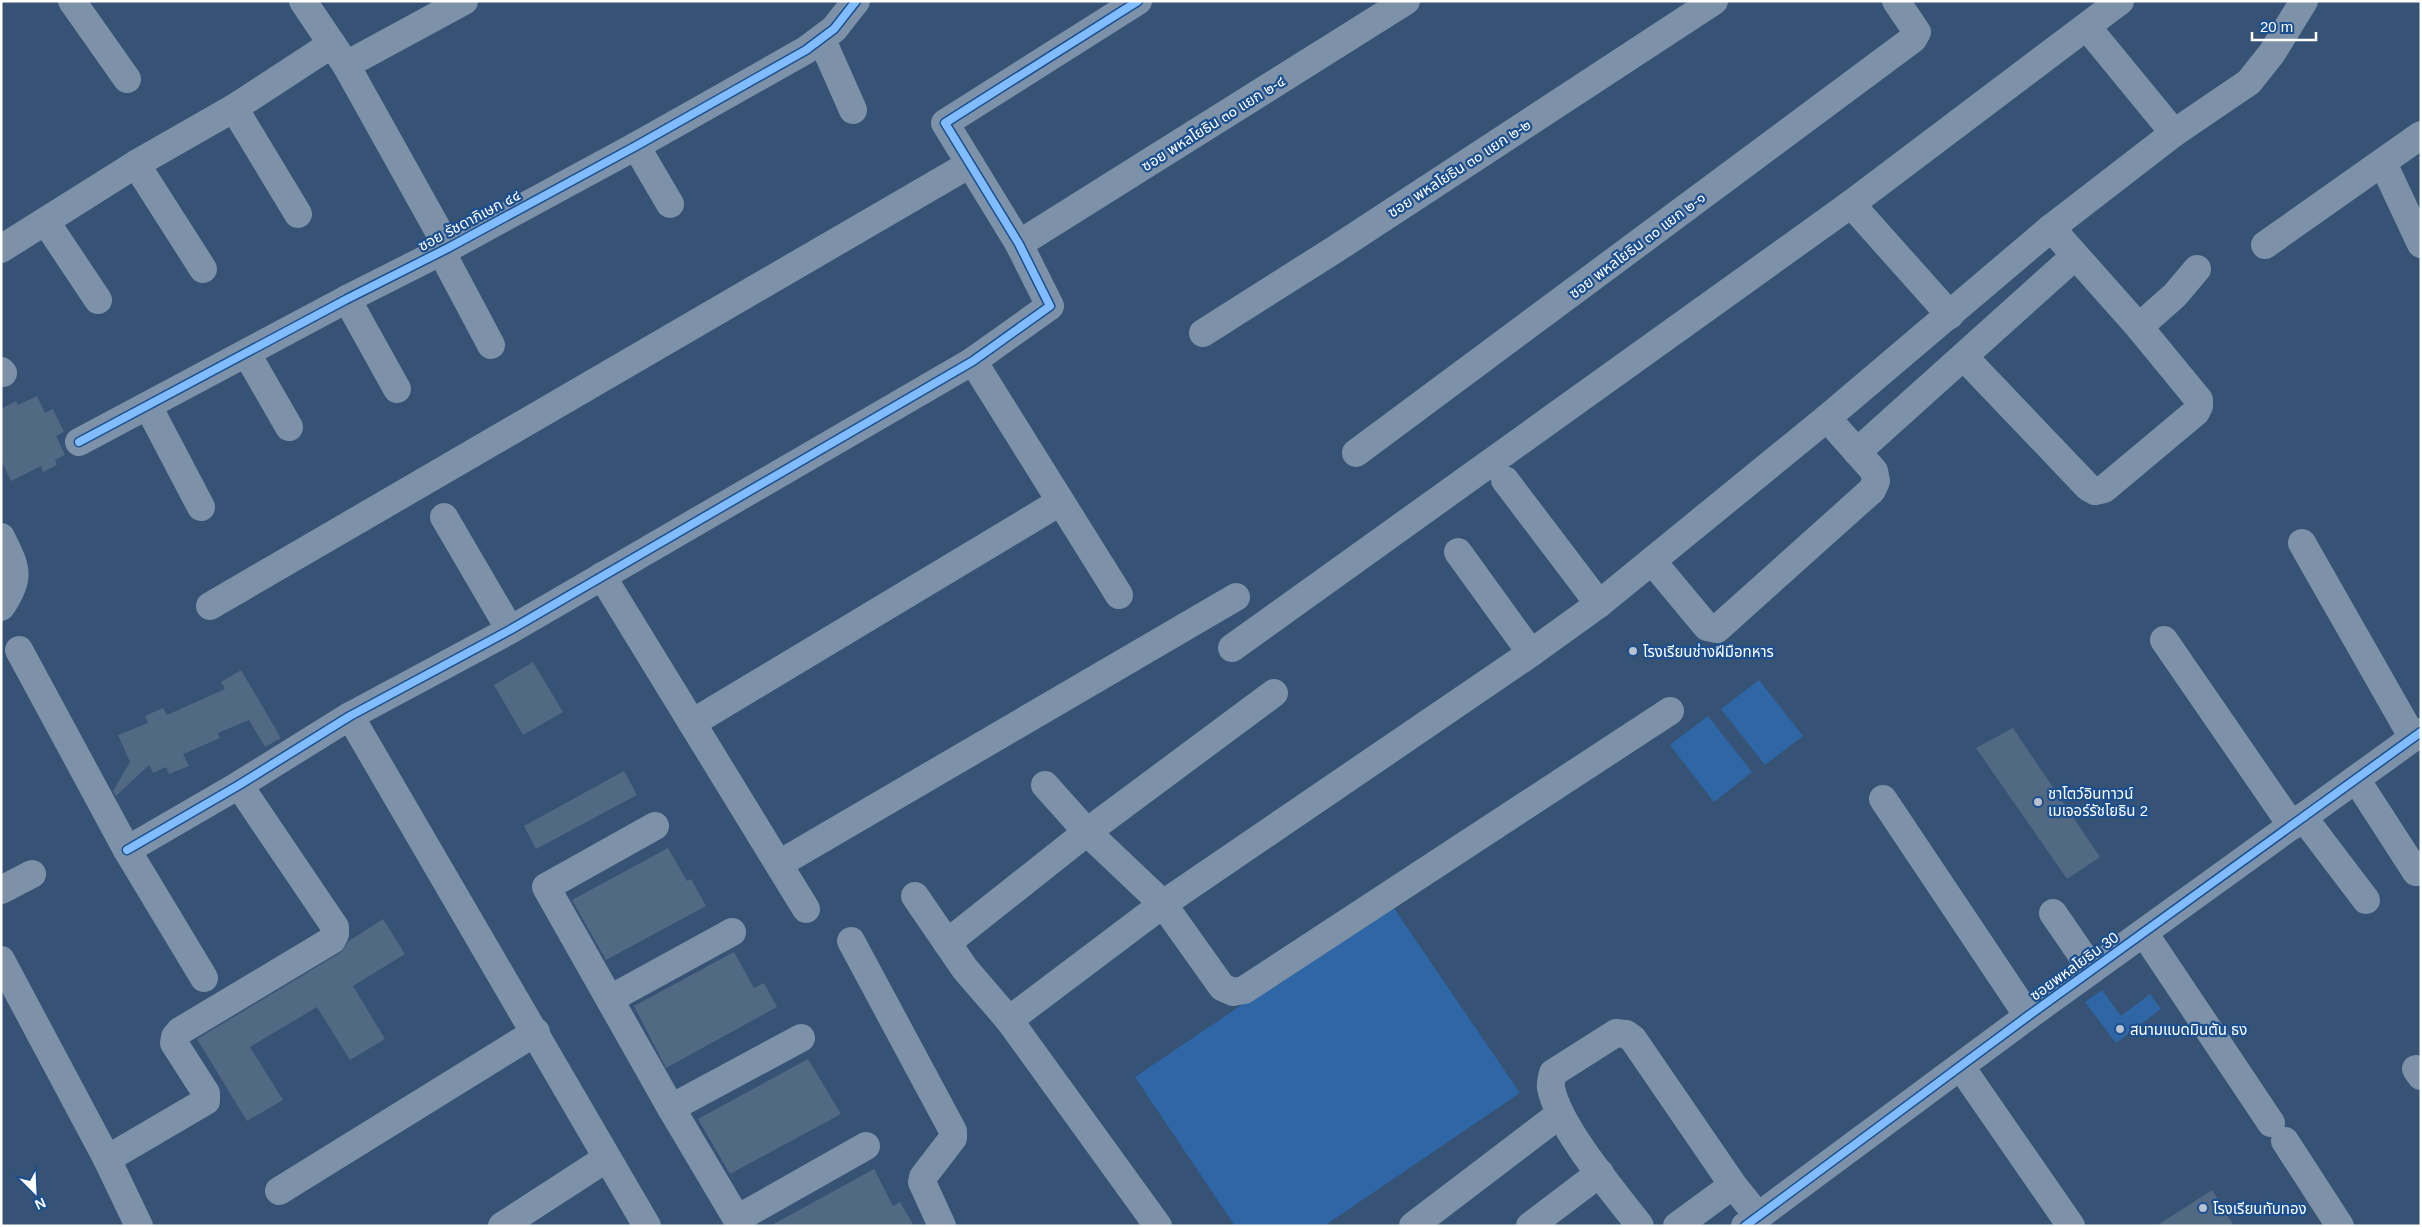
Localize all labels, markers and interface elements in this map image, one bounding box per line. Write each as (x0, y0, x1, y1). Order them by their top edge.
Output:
scale bar (2252, 10, 2316, 42)
text: 20 m (2260, 18, 2293, 35)
street label: ซอย พหลโยธิน ๓๐ แยก ๒-๔ (1138, 72, 1288, 174)
street label: ซอย พหลโยธิน ๓๐ แยก ๒-๒ (1384, 115, 1534, 221)
street label: ซอย รัชดาภิเษก ๔๔ (415, 186, 523, 254)
street label: ซอย พหลโยธิน ๓๐ แยก ๒-๑ (1566, 188, 1708, 302)
place label: โรงเรียนช่างฝีมือทหาร (1643, 643, 1774, 660)
marker: โรงเรียนช่างฝีมือทหาร (1627, 645, 1639, 657)
place label: ชาโตว์อินทาวน์ เมเจอร์รัชโยธิน 2 (2048, 785, 2148, 819)
marker: ชาโตว์อินทาวน์ เมเจอร์รัชโยธิน 2 (2032, 796, 2044, 808)
street label: ซอยพหลโยธิน 30 (2027, 928, 2121, 1004)
place label: สนามแบดมินตัน ธง (2130, 1021, 2247, 1038)
marker: สนามแบดมินตัน ธง (2114, 1023, 2126, 1035)
north arrow (10, 1167, 60, 1217)
text: N (32, 1195, 48, 1213)
place label: โรงเรียนทับทอง (2213, 1200, 2307, 1217)
marker: โรงเรียนทับทอง (2197, 1202, 2209, 1214)

